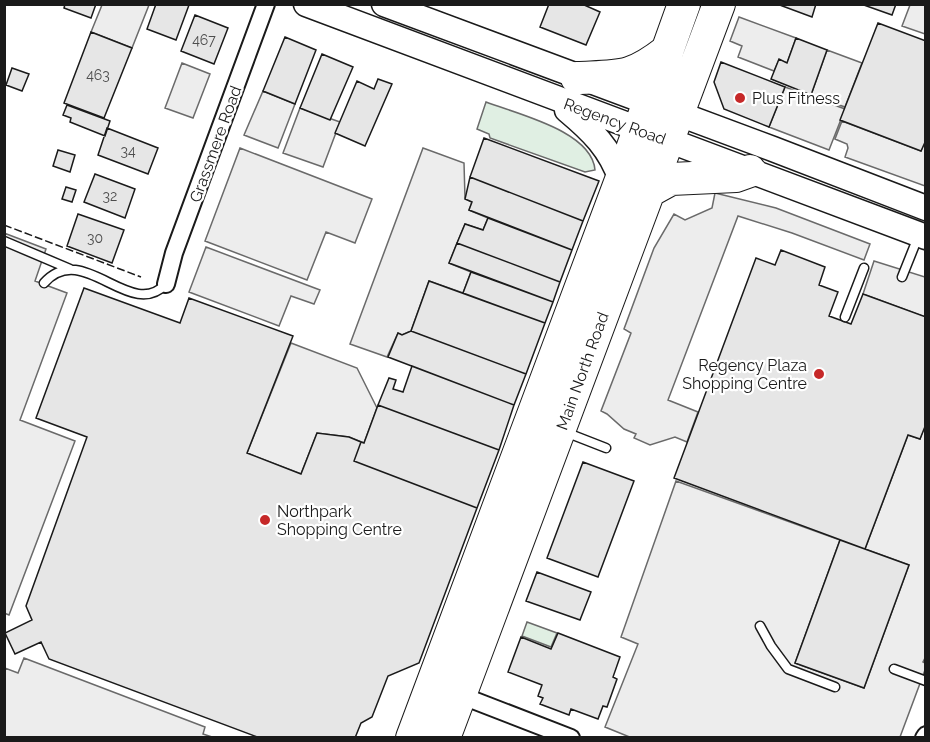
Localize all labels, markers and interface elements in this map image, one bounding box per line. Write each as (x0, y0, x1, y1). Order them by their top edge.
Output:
house number: 467 (192, 32, 216, 48)
house number: 463 (86, 67, 110, 83)
street label: Grassmere Road (186, 83, 245, 205)
place label: Plus Fitness (752, 89, 840, 108)
marker: Plus Fitness (733, 91, 747, 105)
street label: Regency Road (561, 94, 669, 149)
house number: 34 (120, 143, 136, 159)
house number: 32 (103, 188, 117, 204)
house number: 30 (87, 230, 103, 246)
street label: Main North Road (552, 310, 613, 433)
place label: Regency Plaza Shopping Centre (682, 356, 807, 393)
marker: Regency Plaza Shopping Centre (812, 367, 826, 381)
place label: Northpark Shopping Centre (277, 502, 402, 539)
marker: Northpark Shopping Centre (258, 513, 272, 527)

